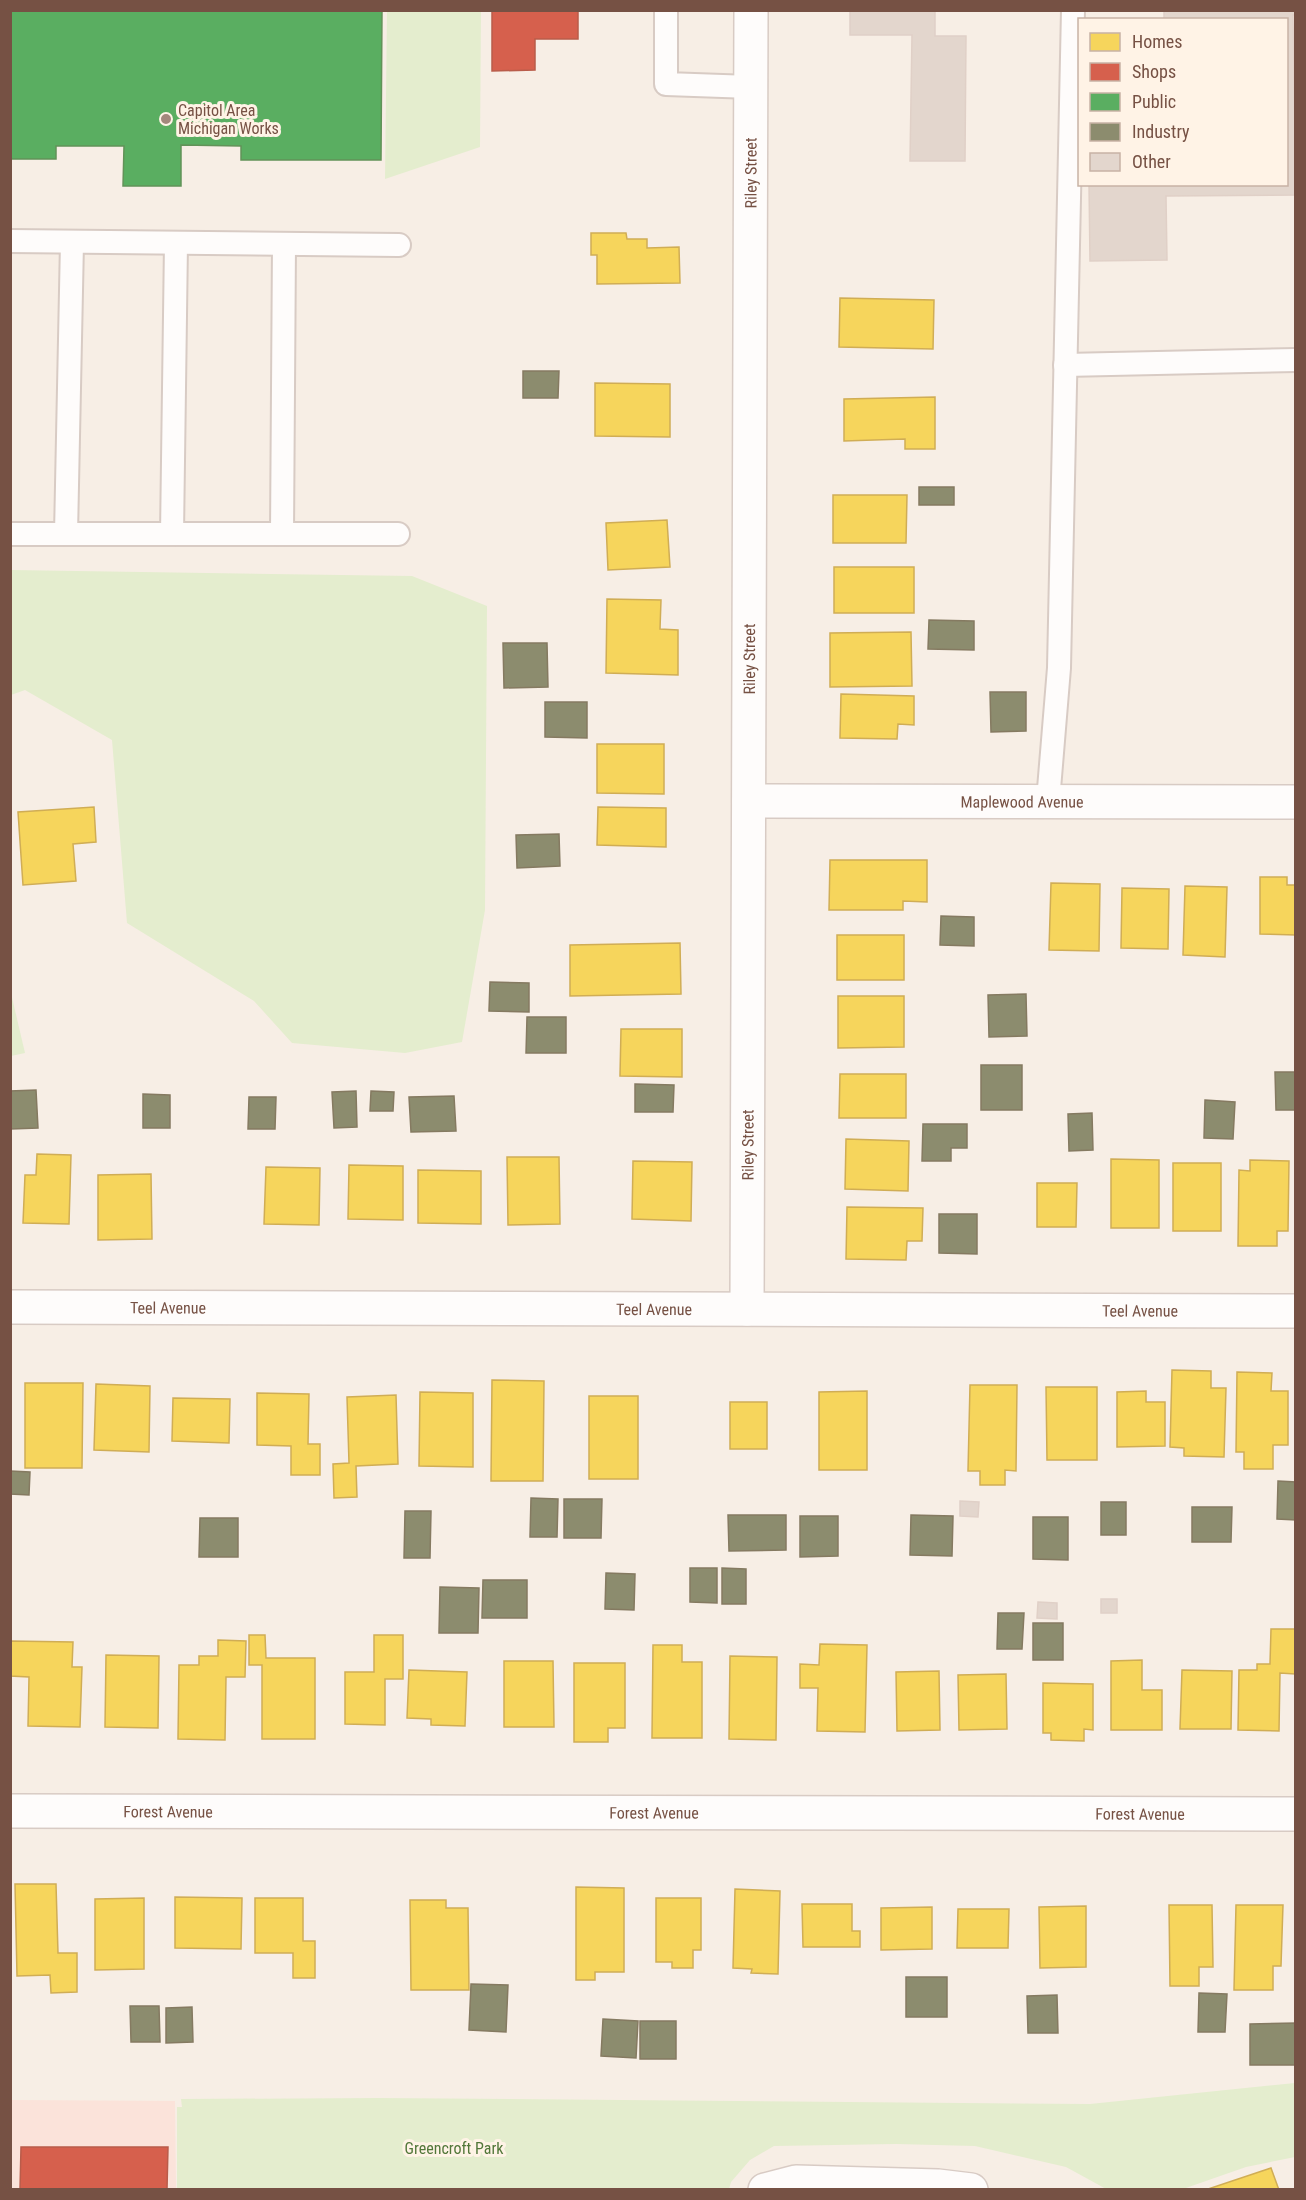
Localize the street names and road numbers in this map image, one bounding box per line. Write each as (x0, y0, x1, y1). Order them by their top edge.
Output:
street label: Riley Street (741, 137, 761, 209)
street label: Riley Street (740, 623, 759, 695)
street label: Maplewood Avenue (960, 792, 1084, 812)
street label: Riley Street (738, 1109, 758, 1181)
street label: Teel Avenue (130, 1298, 206, 1318)
street label: Teel Avenue (616, 1300, 692, 1319)
street label: Teel Avenue (1102, 1301, 1178, 1321)
street label: Forest Avenue (123, 1802, 213, 1821)
street label: Forest Avenue (609, 1803, 699, 1823)
street label: Forest Avenue (1095, 1805, 1185, 1824)

